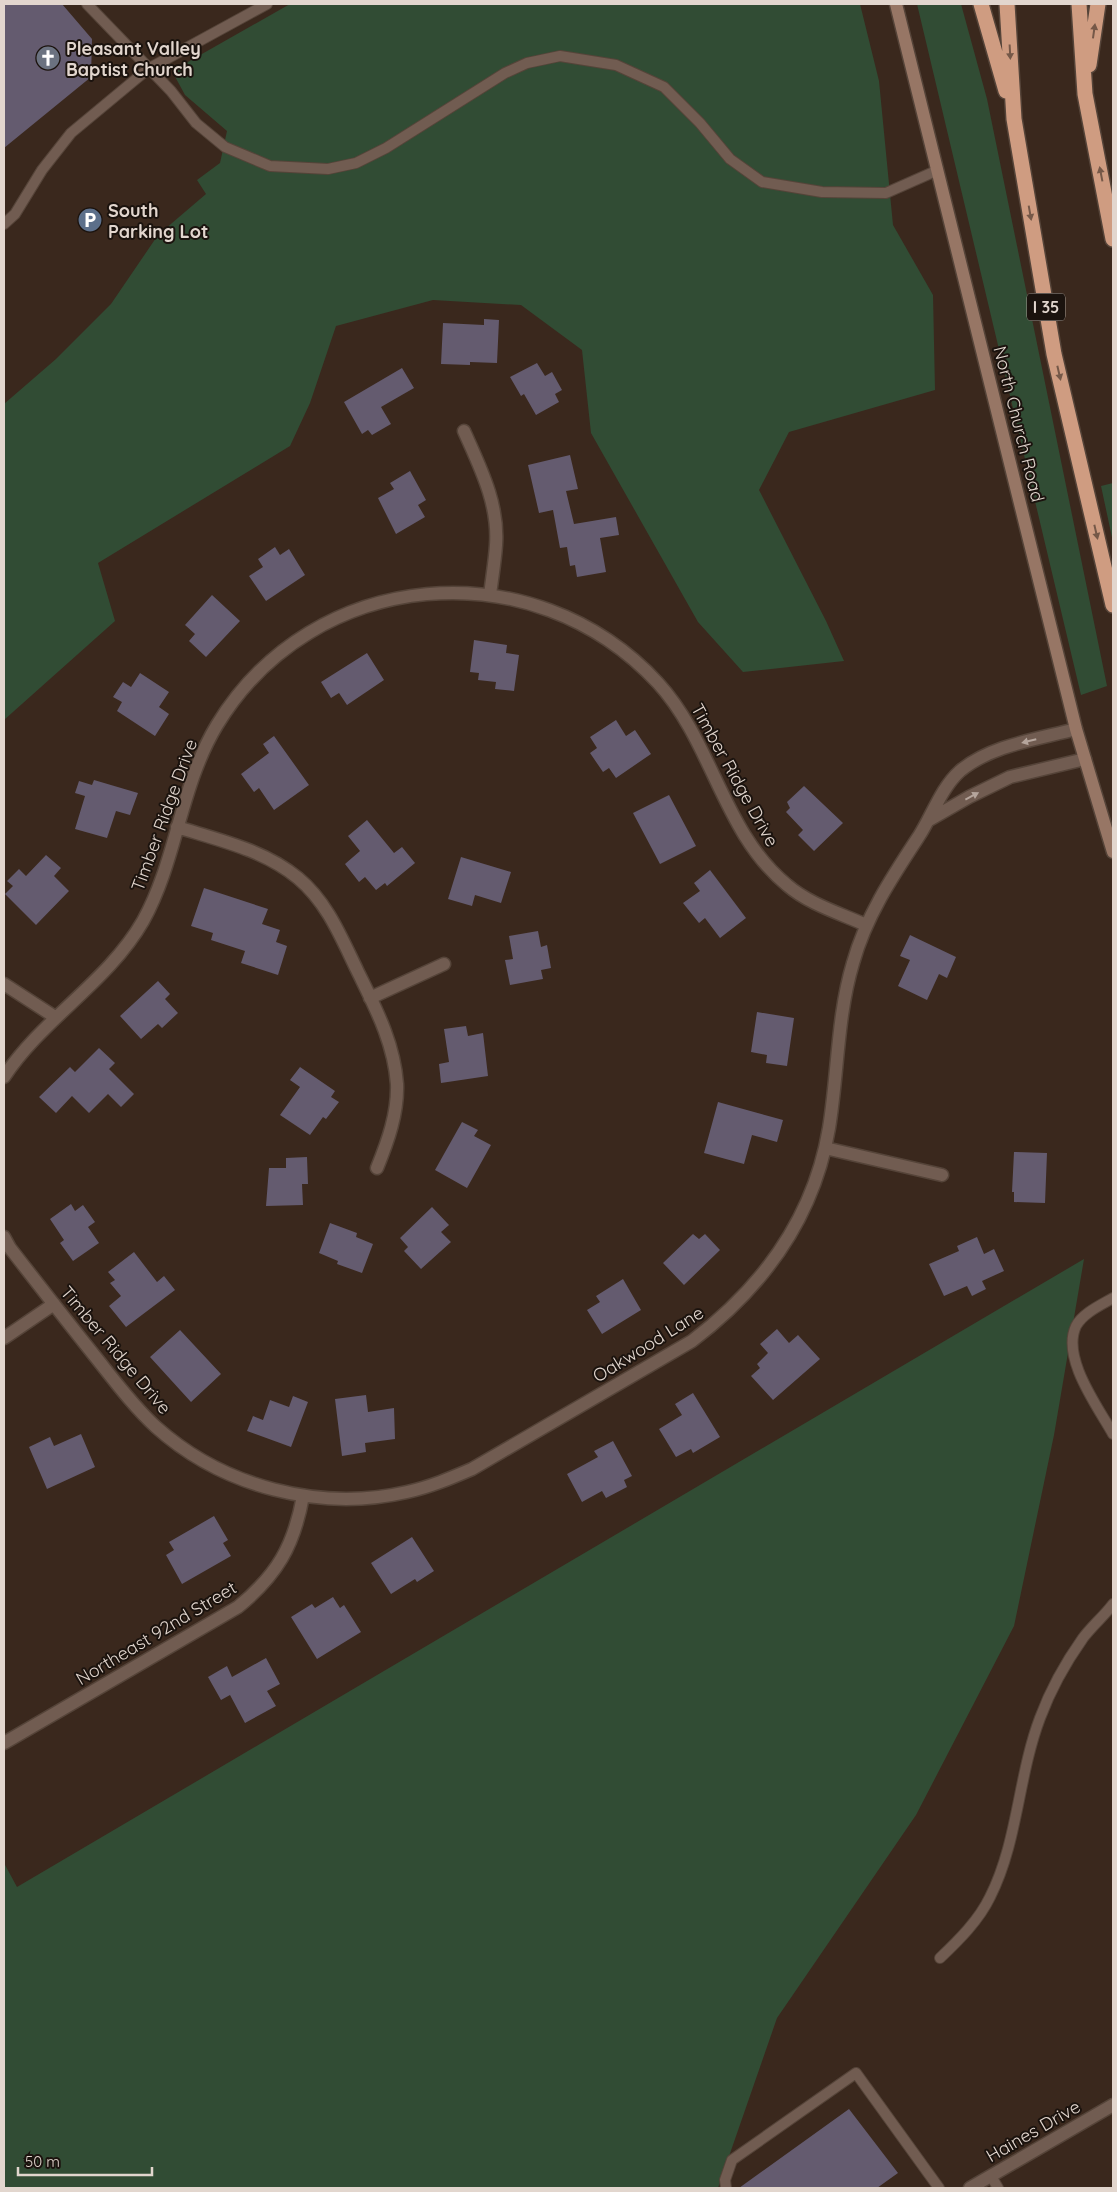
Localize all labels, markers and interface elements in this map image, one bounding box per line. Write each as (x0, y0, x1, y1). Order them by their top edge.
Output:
one-way arrow (1091, 23, 1099, 39)
place label: Pleasant Valley Baptist Church (66, 37, 201, 81)
church icon: Pleasant Valley Baptist Church (35, 45, 61, 71)
one-way arrow (1006, 45, 1014, 61)
one-way arrow (1096, 166, 1104, 182)
place label: South Parking Lot (108, 199, 208, 243)
one-way arrow (1026, 206, 1034, 222)
parking icon: South Parking Lot (77, 207, 103, 233)
road number: I 35 (1027, 294, 1065, 320)
street label: North Church Road (988, 344, 1050, 504)
one-way arrow (1055, 366, 1063, 381)
one-way arrow (1092, 524, 1100, 539)
street label: Timber Ridge Drive (686, 699, 784, 851)
street label: Timber Ridge Drive (126, 736, 202, 894)
one-way arrow (1022, 737, 1037, 745)
one-way arrow (964, 792, 979, 800)
street label: Timber Ridge Drive (56, 1281, 176, 1419)
street label: Oakwood Lane (588, 1301, 708, 1387)
street label: Northeast 92nd Street (72, 1576, 240, 1690)
street label: Haines Drive (982, 2095, 1084, 2167)
scale bar (18, 2144, 151, 2176)
text: 50 m (25, 2152, 60, 2171)

